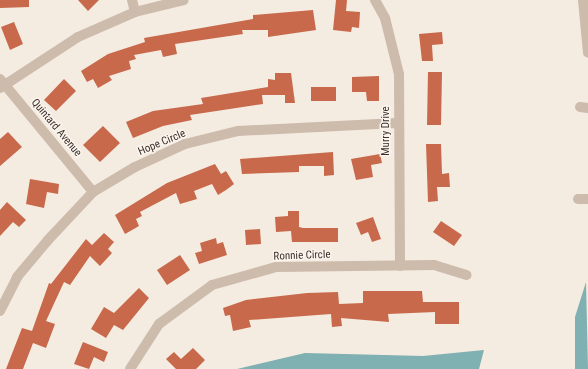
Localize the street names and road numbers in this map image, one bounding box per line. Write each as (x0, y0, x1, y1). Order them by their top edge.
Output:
street label: Quintard Avenue (28, 96, 84, 160)
street label: Murry Drive (379, 106, 393, 156)
street label: Hope Circle (136, 127, 188, 159)
street label: Ronnie Circle (273, 248, 331, 264)

